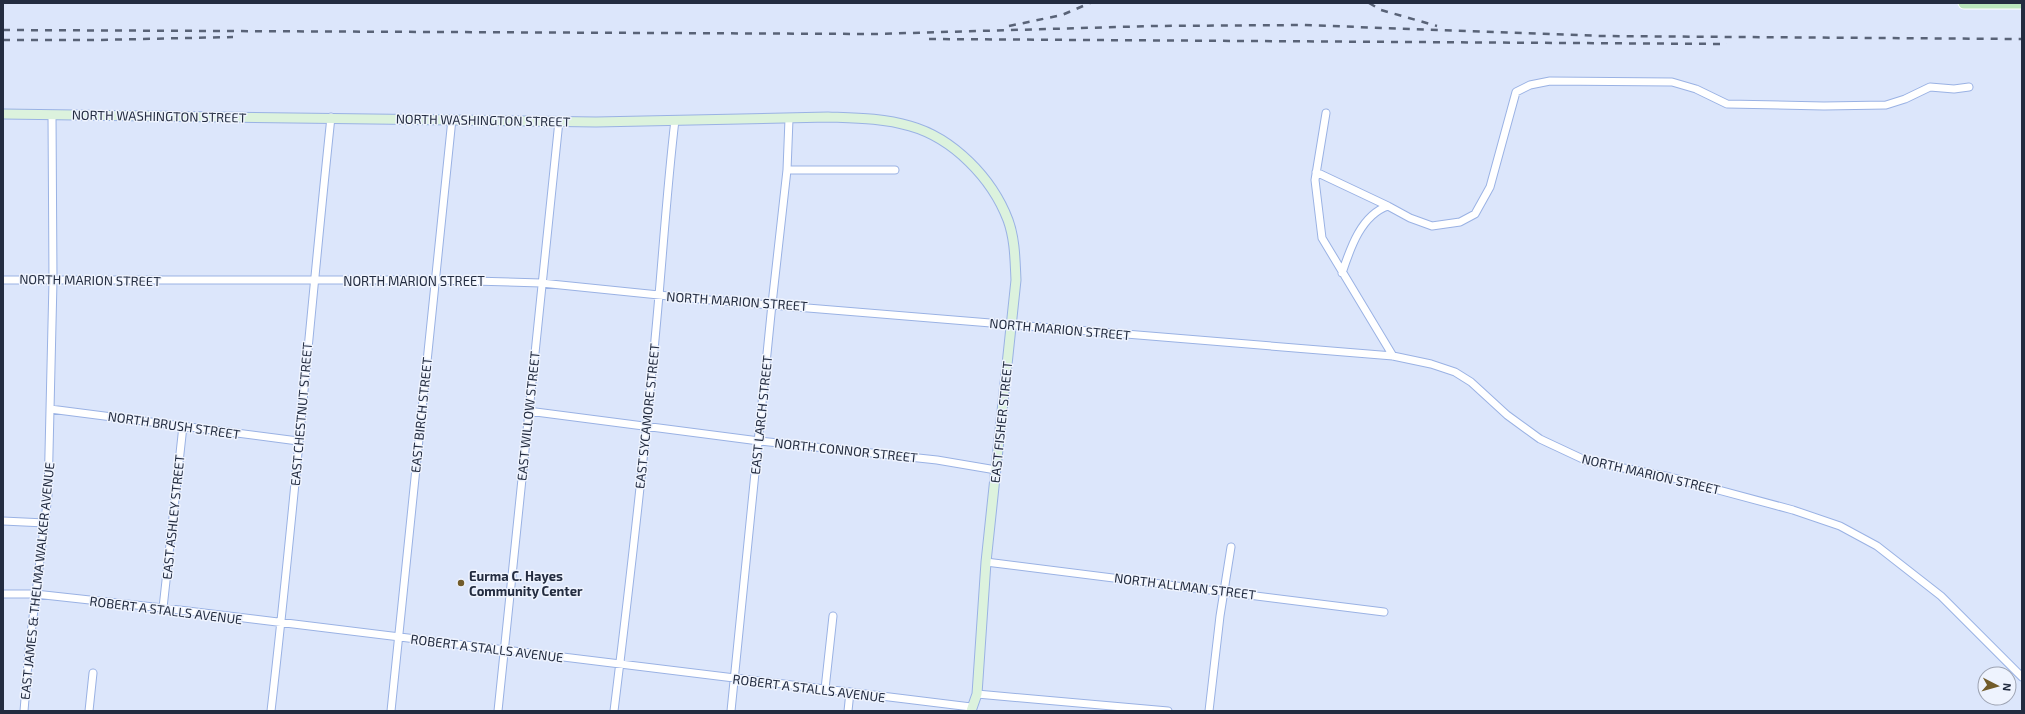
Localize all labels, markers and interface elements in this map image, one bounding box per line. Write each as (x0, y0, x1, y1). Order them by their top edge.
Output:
street label: NORTH WASHINGTON STREET (72, 106, 247, 126)
street label: NORTH WASHINGTON STREET (396, 110, 571, 130)
street label: NORTH MARION STREET (19, 271, 161, 289)
street label: NORTH MARION STREET (343, 273, 485, 289)
street label: NORTH MARION STREET (666, 288, 809, 314)
street label: NORTH MARION STREET (989, 315, 1132, 343)
street label: EAST CHESTNUT STREET (287, 341, 315, 486)
street label: EAST SYCAMORE STREET (631, 342, 663, 489)
street label: EAST WILLOW STREET (513, 350, 543, 482)
street label: EAST LARCH STREET (747, 354, 775, 475)
street label: EAST BIRCH STREET (407, 356, 435, 474)
street label: EAST FISHER STREET (987, 360, 1015, 484)
street label: NORTH BRUSH STREET (107, 408, 242, 442)
street label: NORTH CONNOR STREET (774, 435, 919, 466)
street label: NORTH MARION STREET (1580, 450, 1722, 498)
street label: EAST ASHLEY STREET (158, 453, 188, 580)
street label: EAST JAMES & THELMA WALKER AVENUE (17, 461, 57, 701)
place label: Eurma C. Hayes Community Center (469, 568, 583, 599)
street label: NORTH ALLMAN STREET (1113, 569, 1257, 603)
marker: Eurma C. Hayes Community Center (456, 578, 466, 588)
street label: ROBERT A STALLS AVENUE (89, 593, 243, 627)
street label: ROBERT A STALLS AVENUE (410, 631, 564, 665)
north arrow (1977, 666, 2017, 706)
street label: ROBERT A STALLS AVENUE (732, 671, 886, 705)
text: N (2001, 682, 2014, 692)

